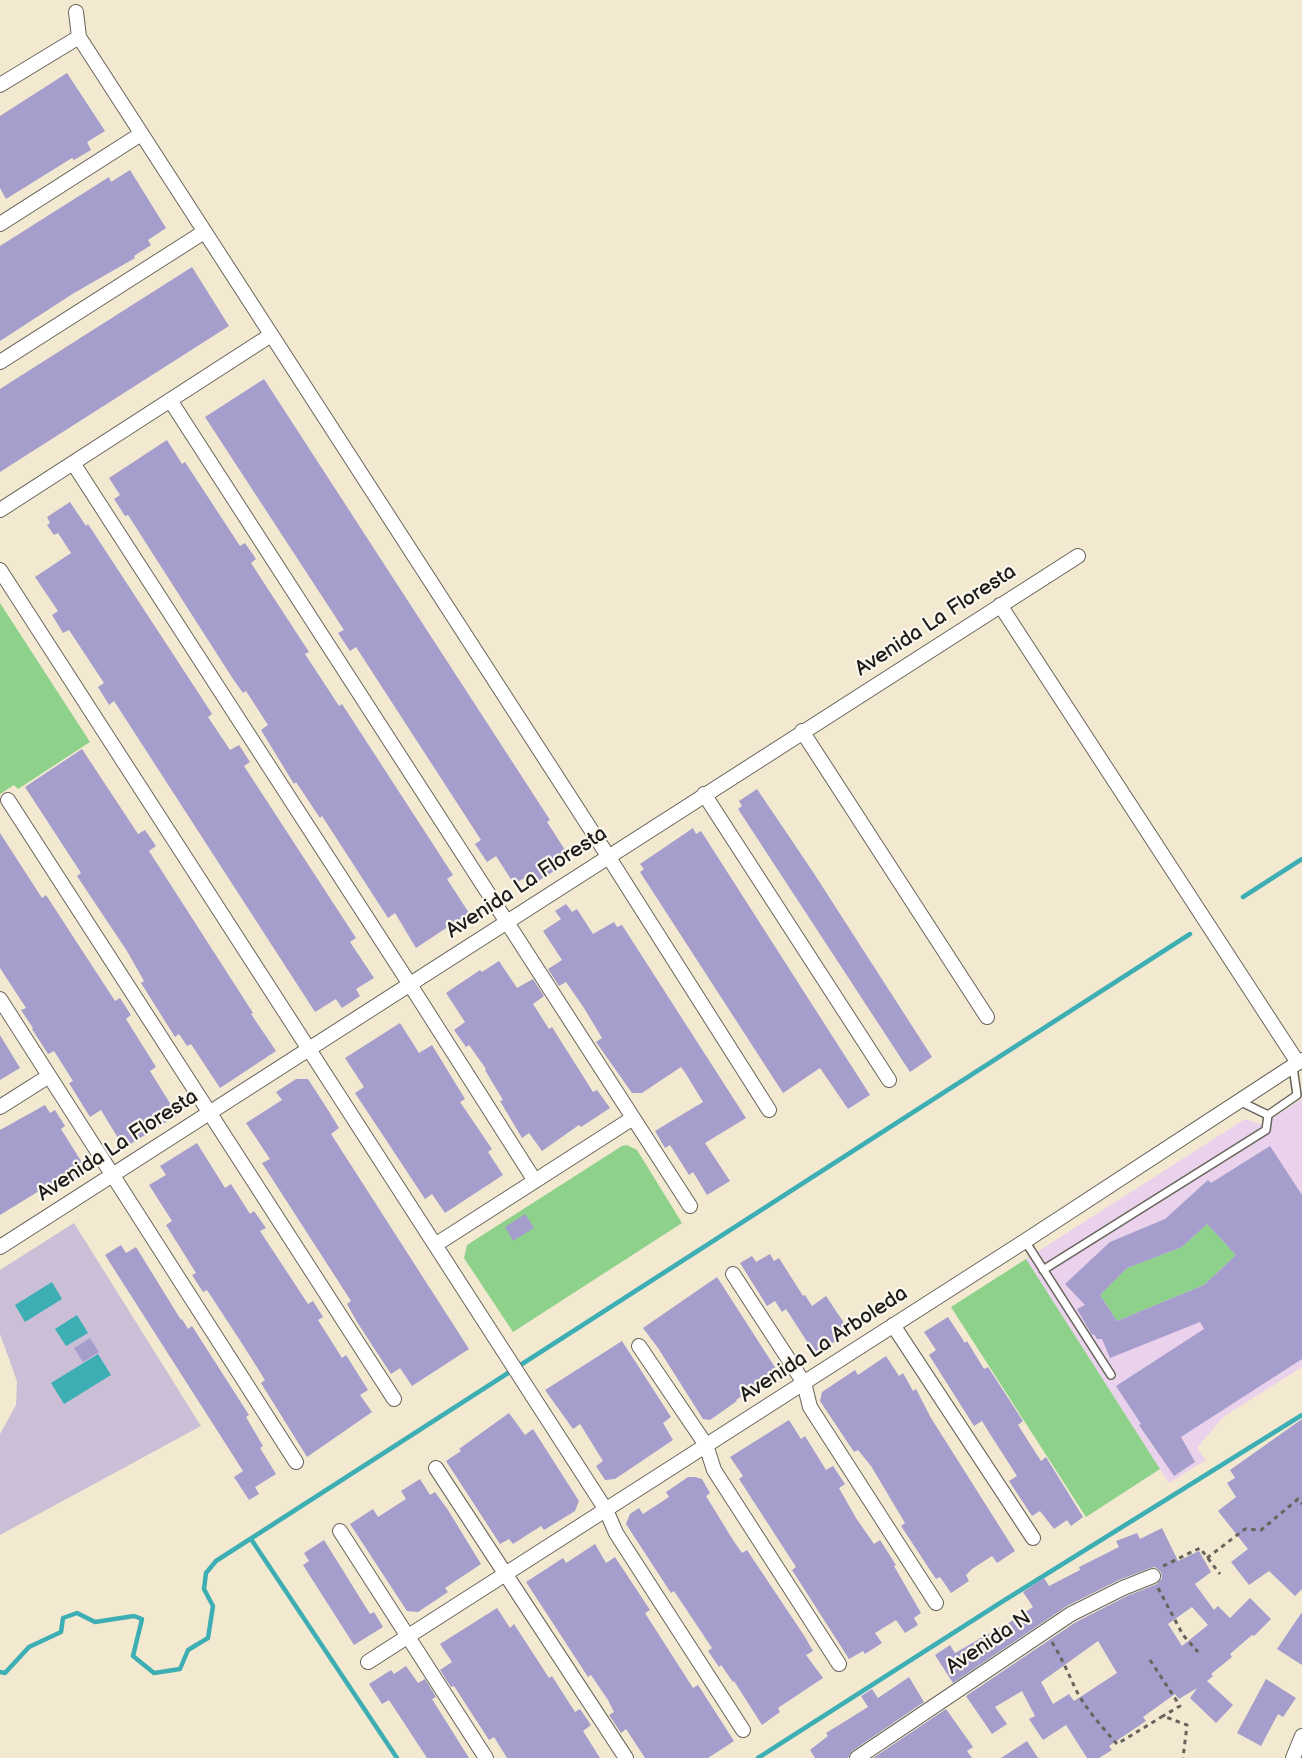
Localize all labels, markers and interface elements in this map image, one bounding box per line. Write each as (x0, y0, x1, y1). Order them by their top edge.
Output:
street label: Avenida La Floresta (851, 560, 1021, 682)
street label: Avenida La Floresta (442, 822, 612, 944)
street label: Avenida La Floresta (33, 1085, 203, 1207)
street label: Avenida La Arboleda (735, 1281, 913, 1409)
street label: Avenida N (942, 1606, 1036, 1680)

